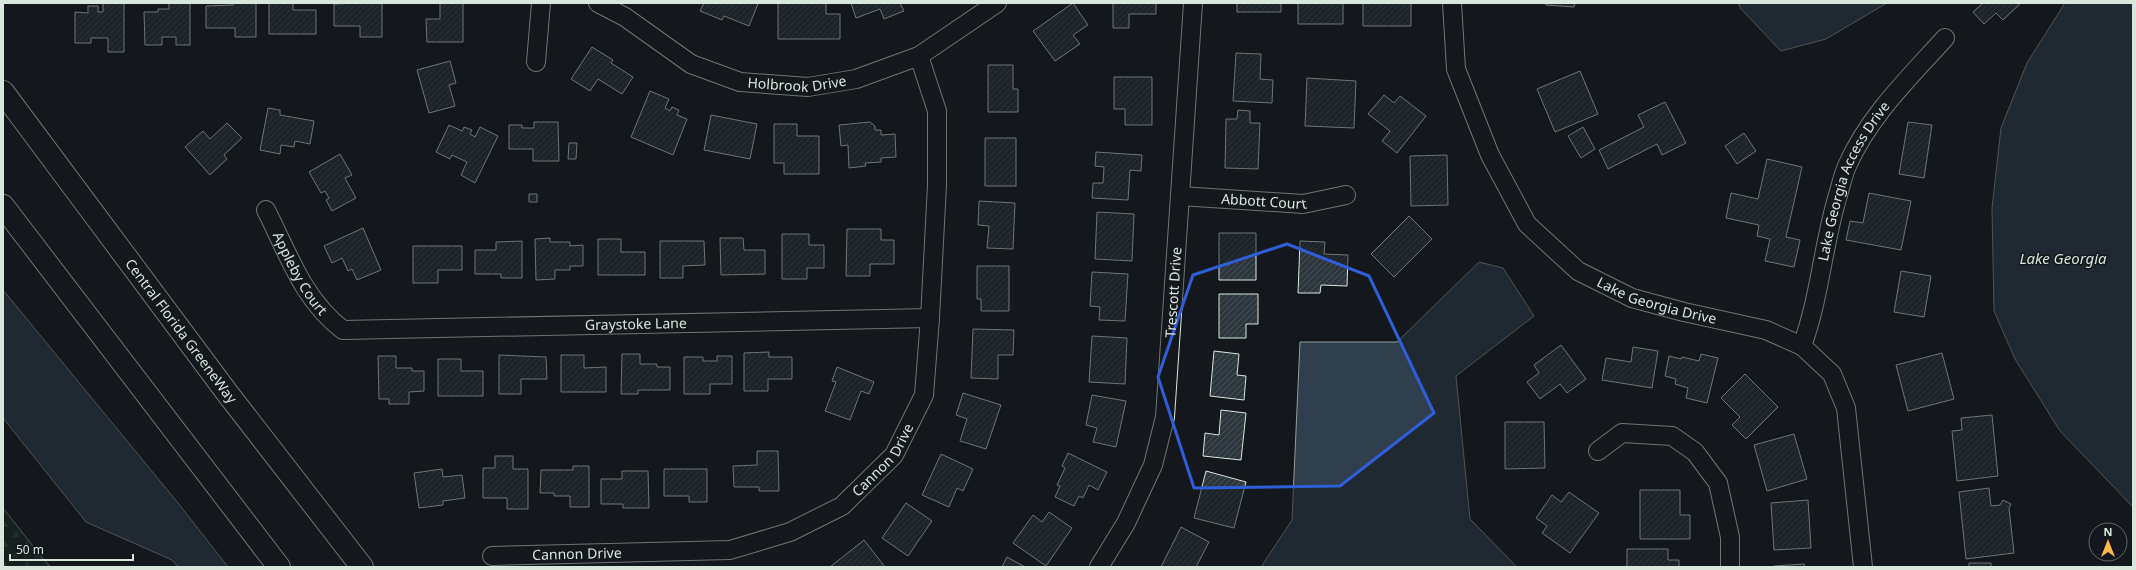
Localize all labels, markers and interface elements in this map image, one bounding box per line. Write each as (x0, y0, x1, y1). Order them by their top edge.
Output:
street label: Holbrook Drive (747, 71, 848, 96)
street label: Lake Georgia Access Drive (1813, 97, 1894, 262)
street label: Abbott Court (1221, 189, 1308, 213)
street label: Appleby Court (269, 228, 332, 319)
street label: Trescott Drive (1160, 246, 1185, 338)
water label: Lake Georgia (2019, 248, 2107, 268)
street label: Central Florida GreeneWay (121, 254, 242, 408)
street label: Lake Georgia Drive (1594, 272, 1718, 328)
street label: Graystoke Lane (585, 313, 687, 334)
street label: Cannon Drive (847, 420, 917, 500)
north arrow (2088, 522, 2128, 562)
text: N (2104, 524, 2112, 539)
scale bar (10, 536, 133, 562)
text: 50 m (16, 541, 44, 558)
street label: Cannon Drive (532, 543, 622, 564)

